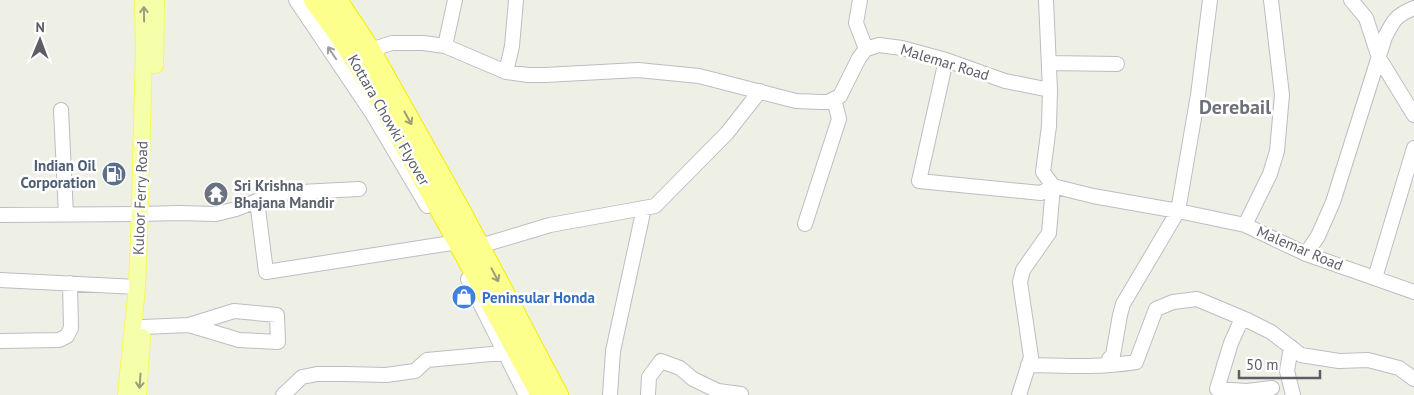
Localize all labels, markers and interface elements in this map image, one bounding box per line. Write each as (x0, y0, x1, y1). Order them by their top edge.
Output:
one-way arrow (139, 7, 148, 23)
north arrow (15, 15, 65, 65)
text: N (35, 18, 45, 36)
street label: Malemar Road (898, 39, 992, 85)
one-way arrow (327, 46, 337, 60)
street label: Kottara Chowki Flyover (344, 51, 434, 189)
district label: Derebail (1199, 94, 1271, 120)
one-way arrow (404, 110, 414, 124)
street label: Kuloor Ferry Road (129, 141, 151, 255)
place label: Indian Oil Corporation (20, 156, 97, 192)
fuel station icon: Indian Oil Corporation (101, 161, 127, 187)
place label: Sri Krishna Bhajana Mandir (234, 176, 335, 212)
temple icon: Sri Krishna Bhajana Mandir (203, 181, 229, 207)
street label: Malemar Road (1254, 221, 1346, 275)
one-way arrow (491, 267, 500, 282)
shop icon: Peninsular Honda (451, 284, 477, 310)
place label: Peninsular Honda (482, 288, 595, 307)
scale bar (1239, 348, 1320, 380)
text: 50 m (1246, 355, 1279, 374)
one-way arrow (135, 372, 144, 388)

